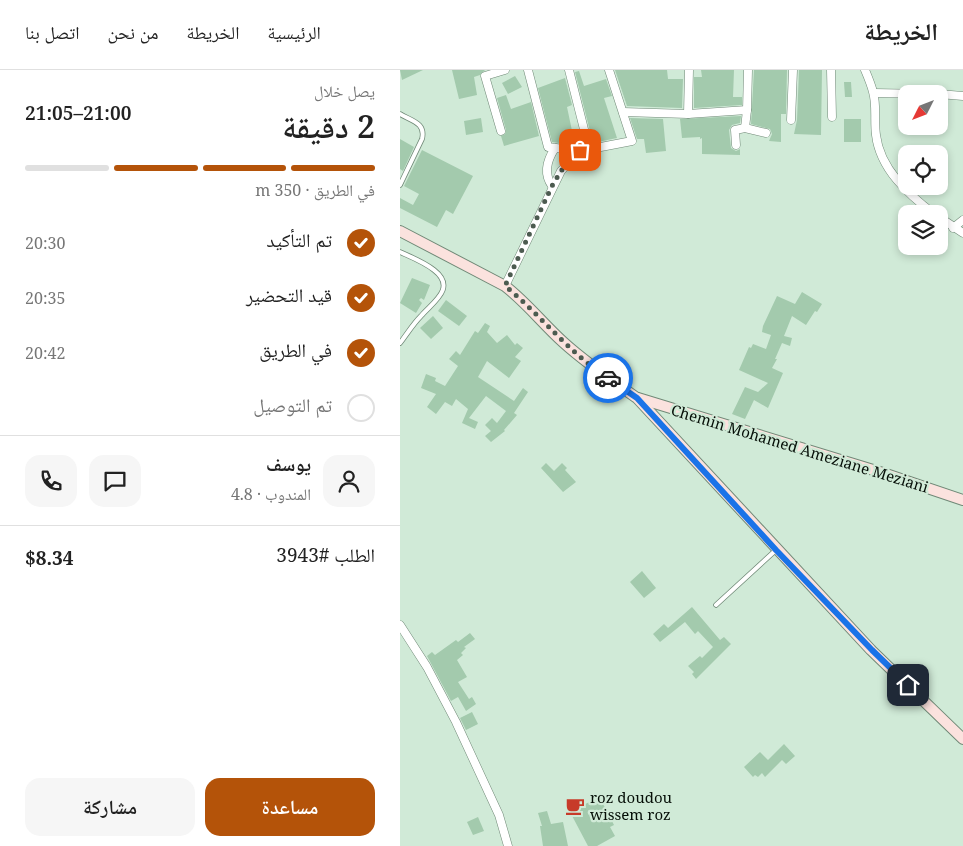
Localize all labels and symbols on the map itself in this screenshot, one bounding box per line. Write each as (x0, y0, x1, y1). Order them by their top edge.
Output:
north arrow (898, 85, 948, 135)
pin (559, 129, 601, 171)
courier (583, 353, 633, 403)
street label: Chemin Mohamed Ameziane Meziani (669, 399, 931, 497)
pin (887, 664, 929, 706)
place label: roz doudou wissem roz (590, 787, 673, 824)
cafe icon: roz doudou wissem roz (564, 795, 586, 817)

